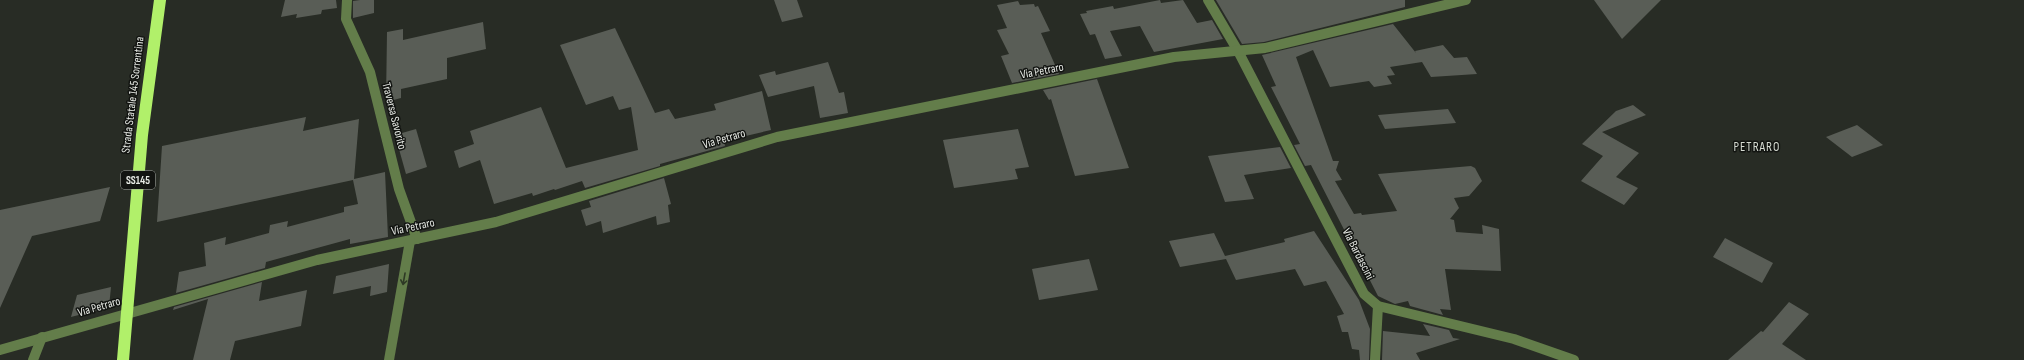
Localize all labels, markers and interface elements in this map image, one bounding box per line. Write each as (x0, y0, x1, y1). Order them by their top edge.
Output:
street label: Strada Statale 145 Sorrentina (118, 36, 148, 154)
street label: Via Petraro (1019, 59, 1065, 83)
street label: Traversa Savorito (378, 81, 410, 151)
street label: Via Petraro (701, 126, 747, 152)
district label: PETRARO (1734, 139, 1780, 155)
road number: SS145 (121, 171, 155, 189)
street label: Via Petraro (390, 215, 436, 239)
street label: Via Bardascini (1339, 226, 1377, 282)
one-way arrow (400, 272, 408, 285)
street label: Via Petraro (76, 294, 122, 320)

